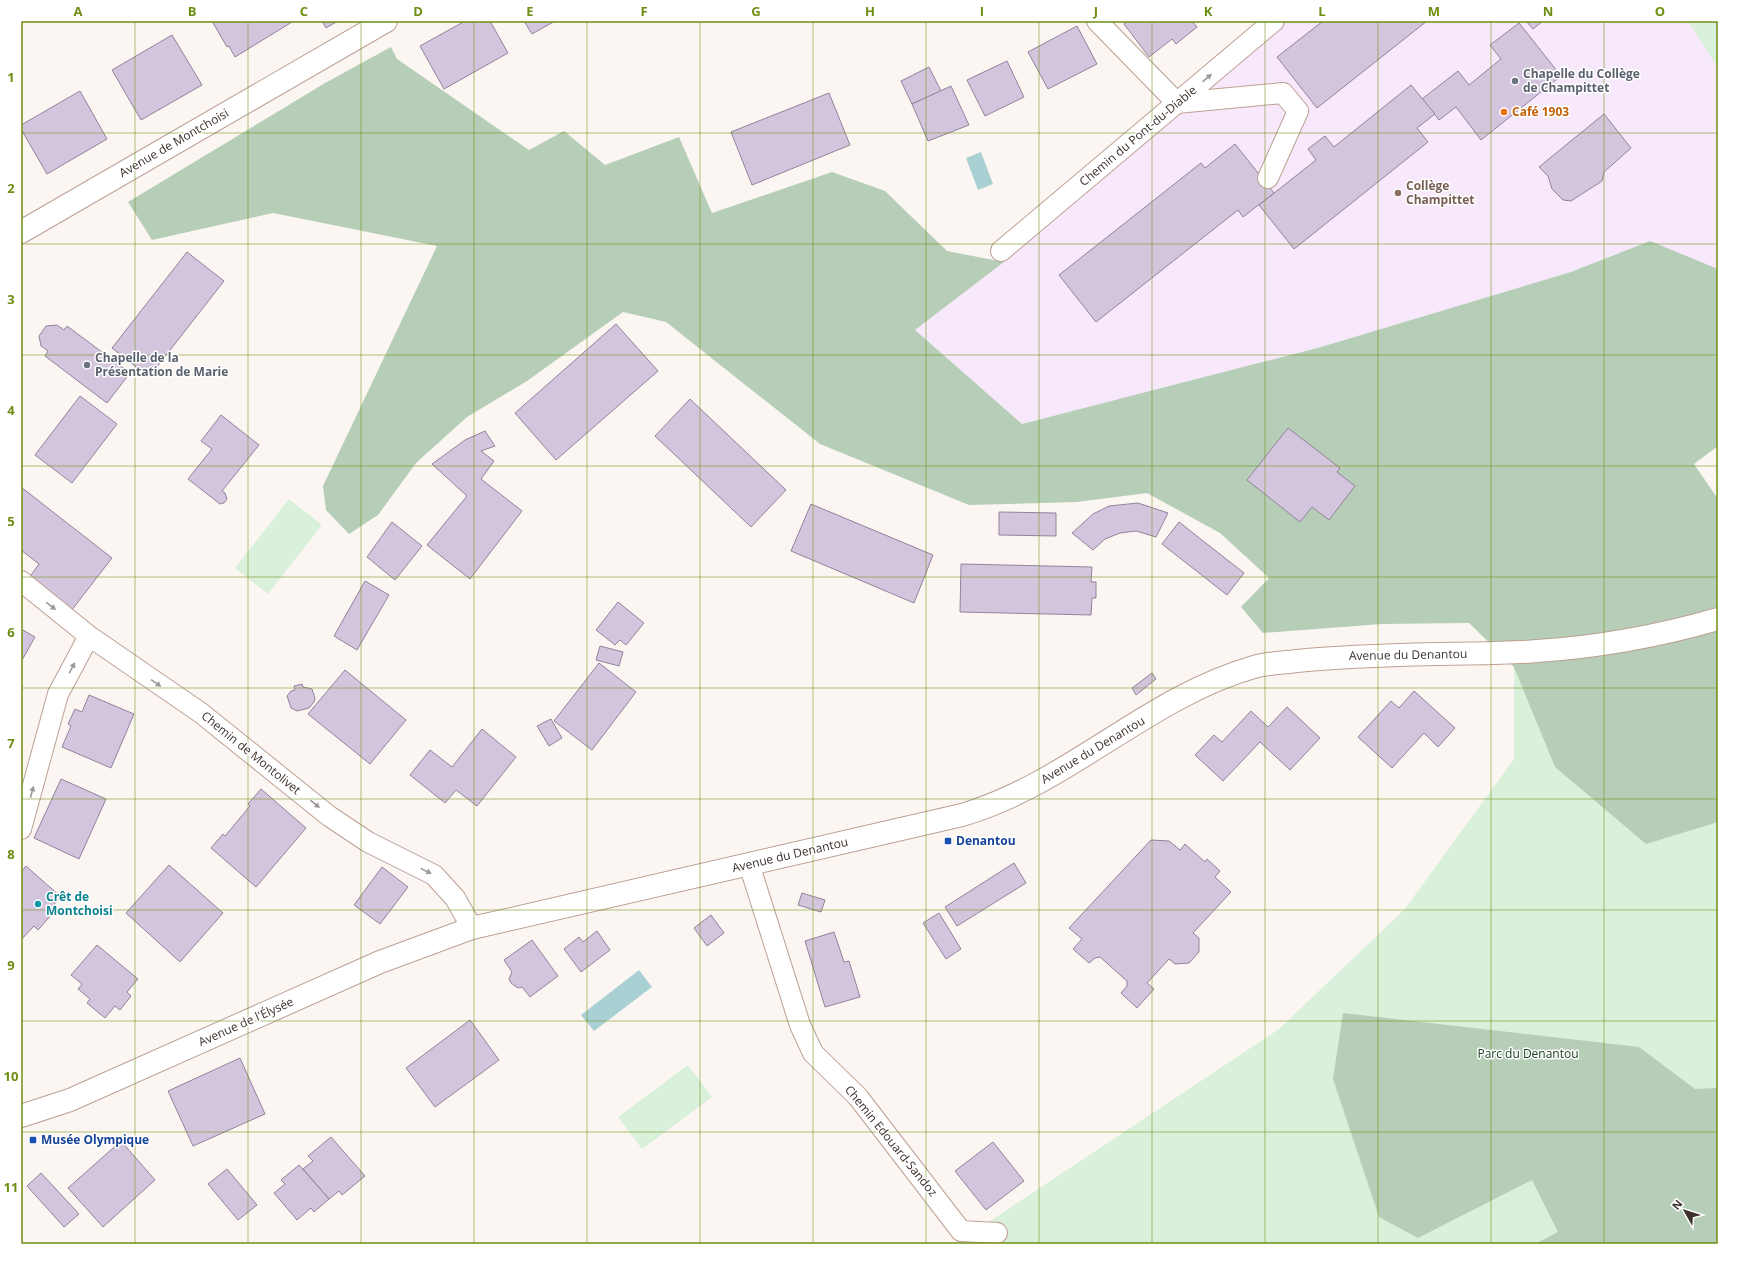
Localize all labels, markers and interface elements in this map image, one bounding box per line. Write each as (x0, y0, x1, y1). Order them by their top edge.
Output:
text: A (74, 2, 83, 20)
text: B (188, 2, 197, 20)
text: C (300, 2, 308, 20)
text: D (413, 2, 423, 20)
text: E (526, 2, 534, 20)
text: F (640, 2, 648, 20)
text: G (751, 2, 761, 20)
text: H (865, 2, 875, 20)
text: I (980, 2, 984, 20)
text: J (1093, 2, 1098, 20)
text: K (1204, 2, 1213, 20)
text: L (1318, 2, 1326, 20)
text: M (1428, 2, 1440, 20)
text: N (1543, 2, 1553, 20)
text: O (1655, 2, 1665, 20)
place label: Chapelle du Collège de Champittet (1523, 65, 1640, 96)
text: 1 (7, 68, 15, 86)
one-way arrow (1202, 74, 1212, 83)
marker: Chapelle du Collège de Champittet (1510, 76, 1520, 86)
street label: Chemin du Pont-du-Diable (1075, 81, 1200, 190)
place label: Café 1903 (1512, 103, 1569, 120)
street label: Avenue de Montchoisi (116, 104, 232, 181)
marker: Café 1903 (1499, 107, 1509, 117)
place label: Collège Champittet (1406, 177, 1475, 208)
text: 2 (7, 179, 15, 197)
marker: Collège Champittet (1393, 188, 1403, 198)
text: 3 (7, 290, 15, 308)
place label: Chapelle de la Présentation de Marie (95, 349, 228, 380)
marker: Chapelle de la Présentation de Marie (82, 360, 92, 370)
text: 4 (7, 401, 15, 419)
text: 5 (7, 512, 15, 530)
one-way arrow (46, 601, 57, 610)
text: 6 (7, 623, 15, 641)
street label: Avenue du Denantou (1349, 645, 1467, 664)
one-way arrow (68, 663, 75, 674)
one-way arrow (151, 679, 161, 687)
street label: Chemin de Montolivet (198, 707, 305, 798)
street label: Avenue du Denantou (1038, 712, 1148, 787)
text: 7 (7, 734, 15, 752)
one-way arrow (29, 785, 35, 797)
one-way arrow (309, 800, 320, 808)
place label: Denantou (956, 832, 1016, 849)
street label: Avenue du Denantou (730, 833, 849, 876)
marker: Denantou (943, 836, 953, 846)
text: 8 (7, 845, 15, 863)
one-way arrow (420, 868, 431, 874)
place label: Crêt de Montchoisi (46, 888, 113, 919)
marker: Crêt de Montchoisi (33, 899, 43, 909)
text: 9 (7, 956, 15, 974)
street label: Avenue de l'Élysée (195, 993, 296, 1050)
park label: Parc du Denantou (1477, 1045, 1579, 1062)
text: 10 (4, 1067, 18, 1085)
street label: Chemin Edouard-Sandoz (841, 1082, 942, 1200)
place label: Musée Olympique (41, 1131, 149, 1148)
marker: Musée Olympique (28, 1135, 38, 1145)
text: 11 (4, 1178, 18, 1196)
north arrow (1665, 1191, 1705, 1231)
text: N (1668, 1196, 1685, 1213)

